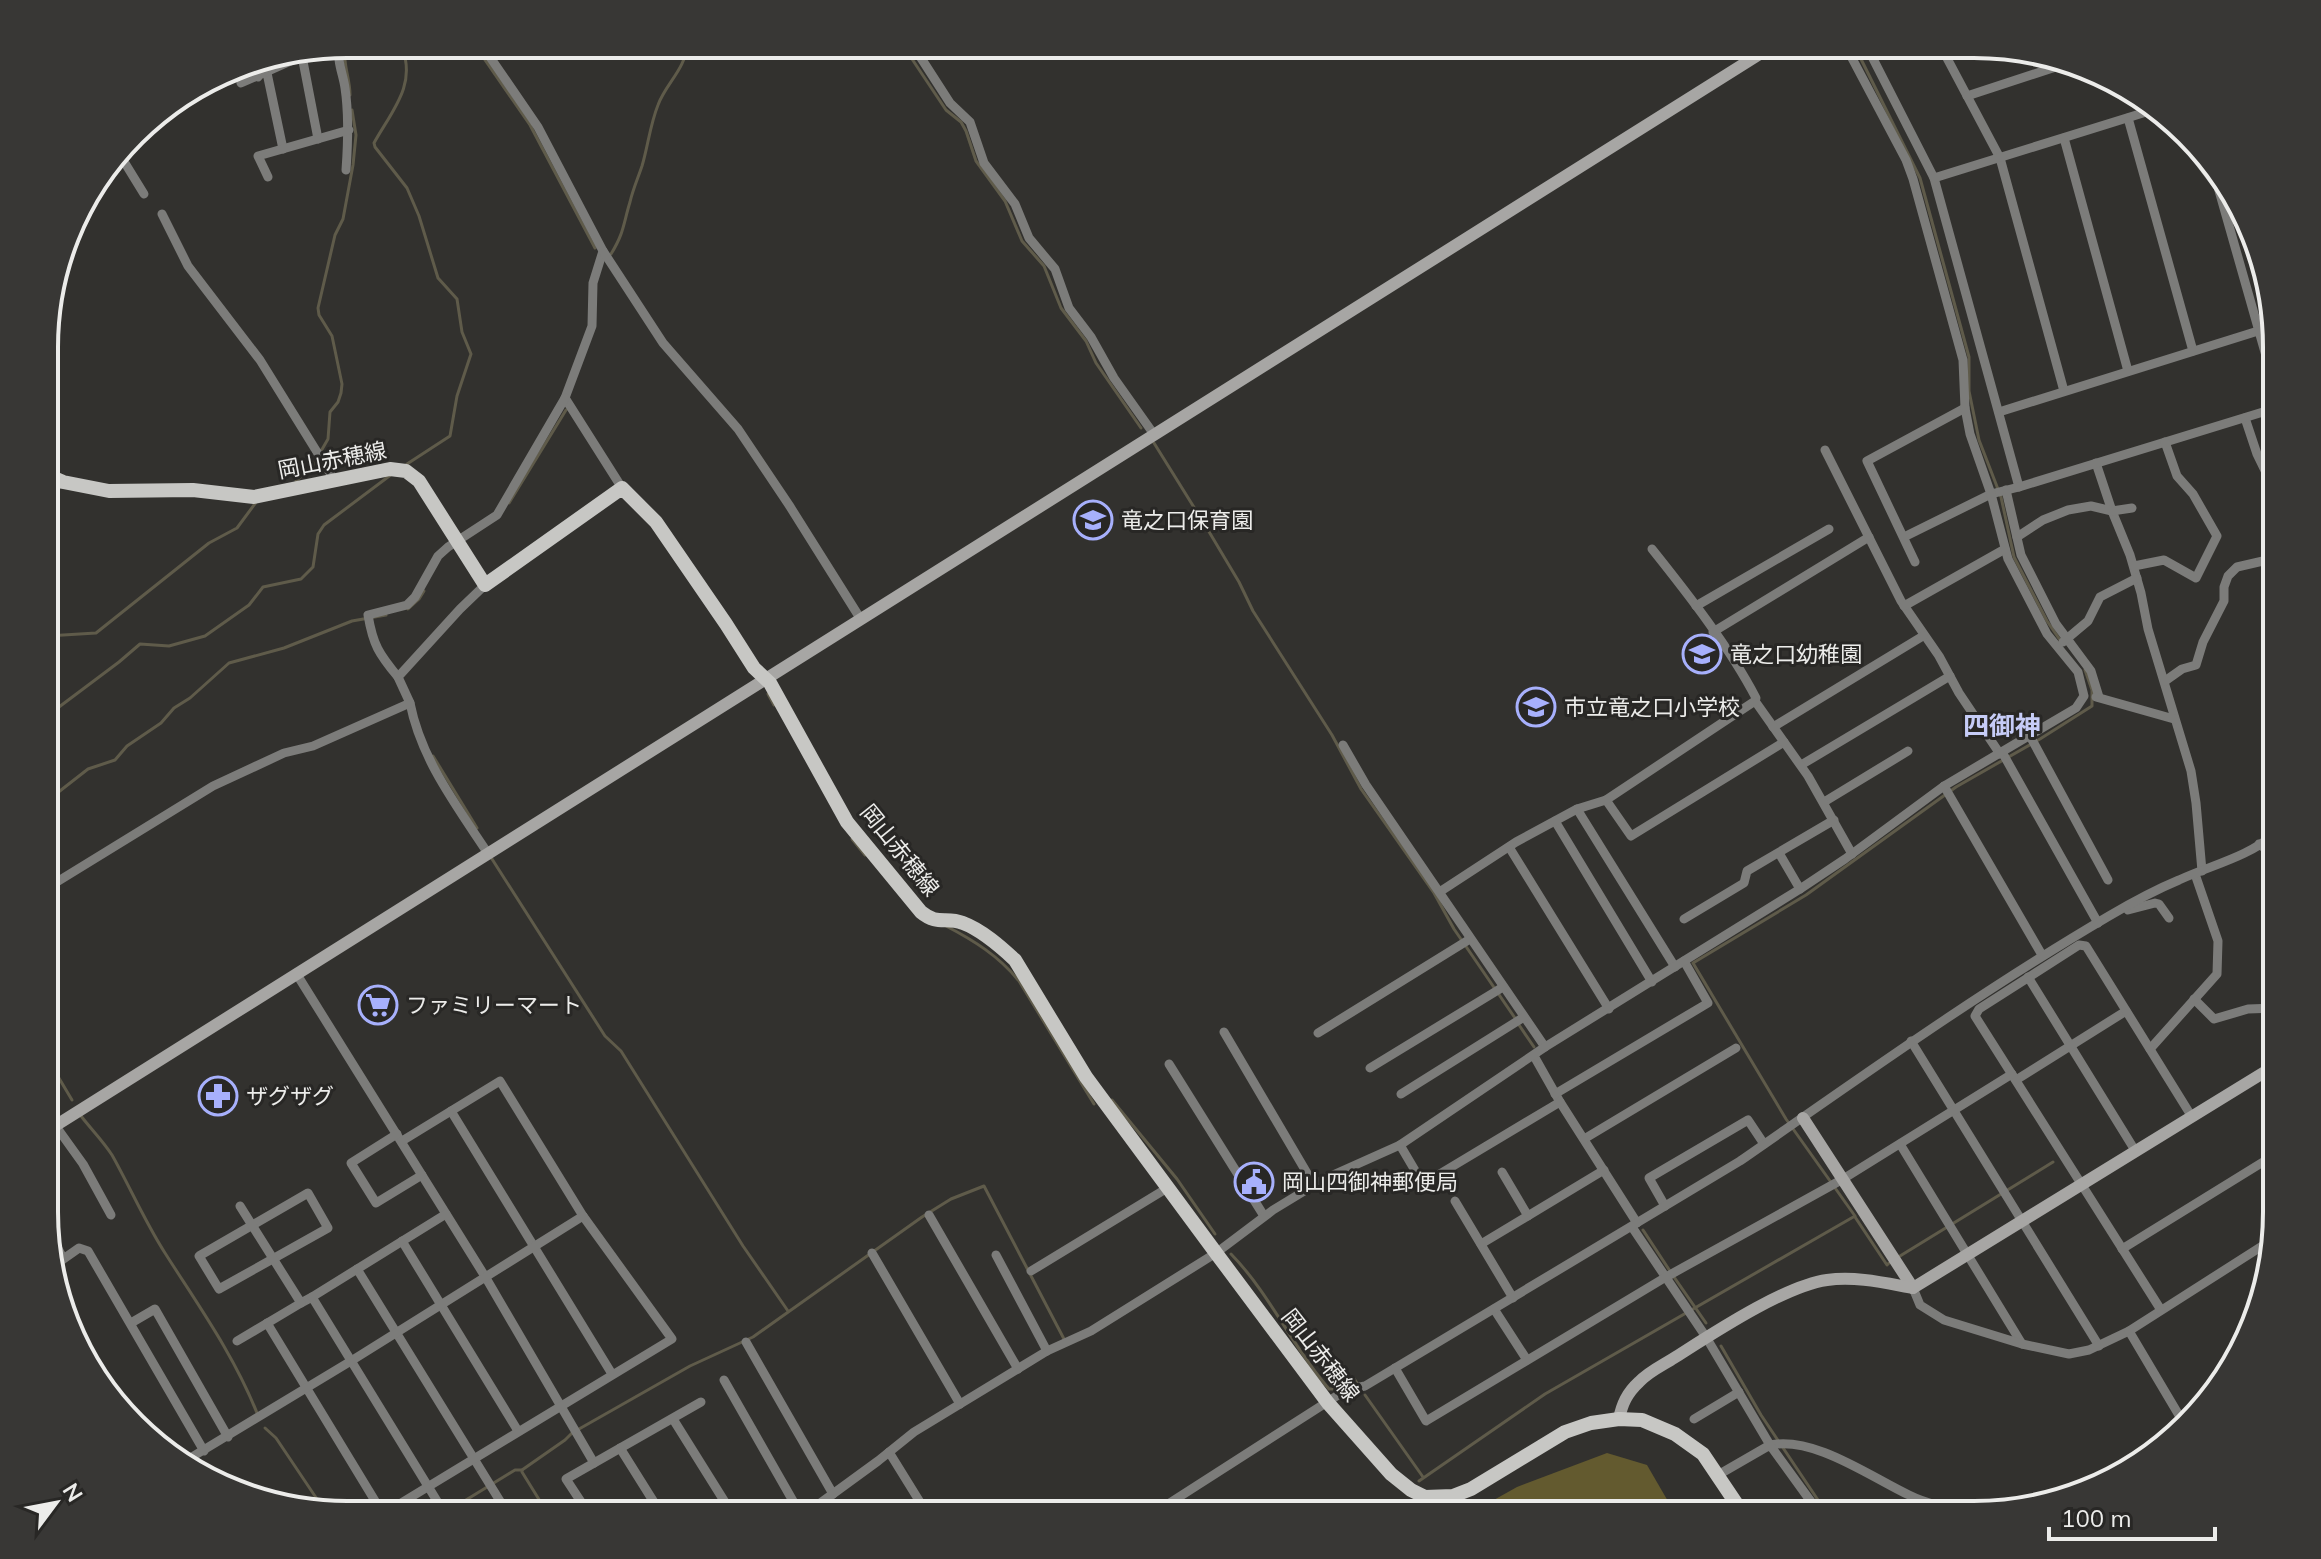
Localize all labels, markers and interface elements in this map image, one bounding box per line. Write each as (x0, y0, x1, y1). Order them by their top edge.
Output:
street label: 岡山赤穂線 (275, 436, 389, 484)
school or university icon: 竜之口保育園 (1072, 499, 1114, 541)
place label: 竜之口保育園 (1121, 506, 1253, 534)
school or university icon: 竜之口幼稚園 (1681, 633, 1723, 675)
place label: 竜之口幼稚園 (1730, 640, 1862, 668)
school or university icon: 市立竜之口小学校 (1515, 686, 1557, 728)
place label: 市立竜之口小学校 (1564, 693, 1740, 721)
district label: 四御神 (1963, 709, 2041, 742)
street label: 岡山赤穂線 (855, 798, 945, 902)
supermarket icon: ファミリーマート (357, 984, 399, 1026)
place label: ファミリーマート (406, 991, 582, 1019)
pharmacy icon: ザグザグ (197, 1075, 239, 1117)
place label: ザグザグ (246, 1082, 334, 1110)
public building icon: 岡山四御神郵便局 (1233, 1161, 1275, 1203)
place label: 岡山四御神郵便局 (1282, 1168, 1458, 1196)
street label: 岡山赤穂線 (1276, 1303, 1366, 1407)
north arrow (16, 1463, 96, 1543)
text: N (57, 1478, 89, 1507)
scale bar (2049, 1491, 2215, 1541)
text: 100 m (2061, 1503, 2132, 1533)

